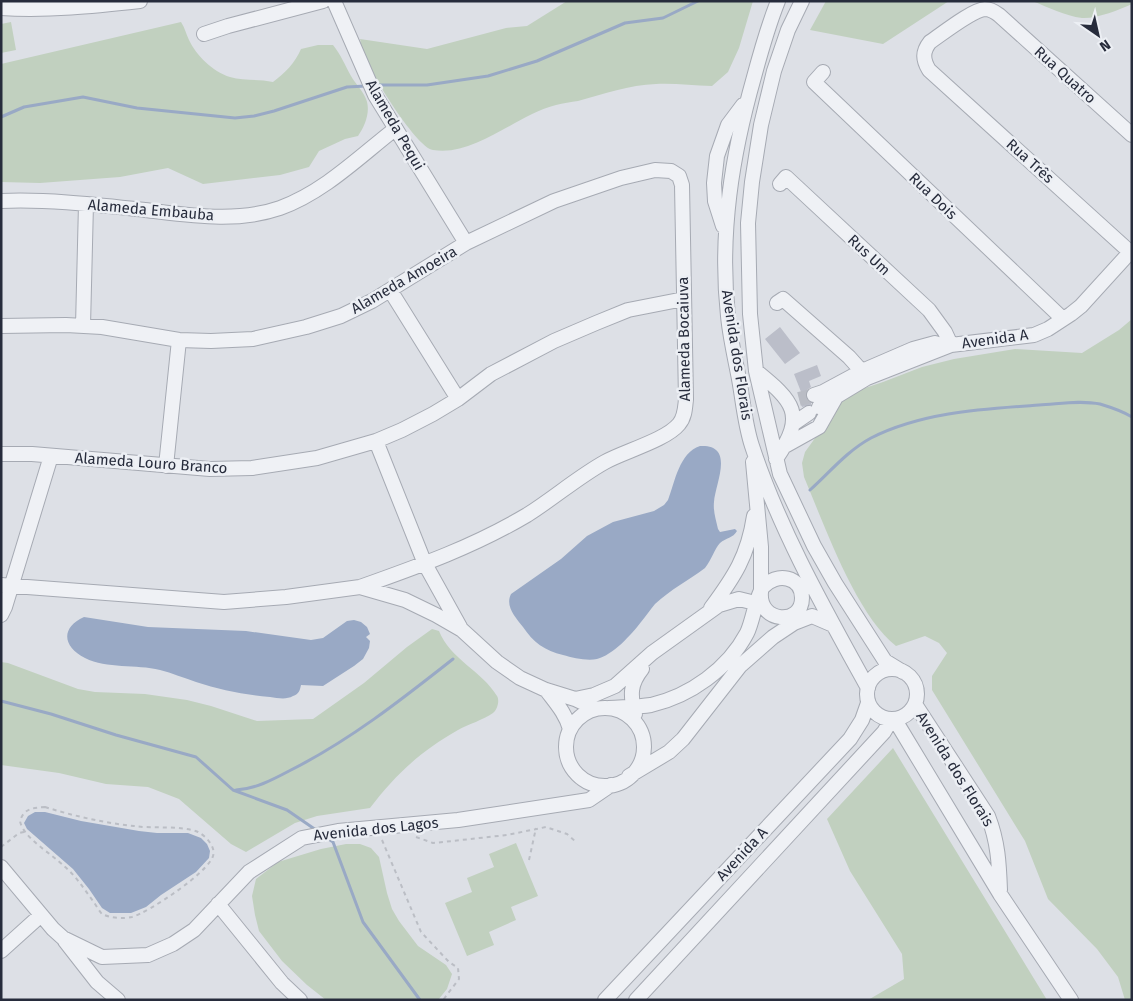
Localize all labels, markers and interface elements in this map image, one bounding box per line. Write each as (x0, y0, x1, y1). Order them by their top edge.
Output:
north arrow (1073, 10, 1123, 60)
text: N (1096, 36, 1114, 55)
street label: Rua Quatro (1030, 43, 1100, 107)
street label: Alameda Pequi (362, 77, 428, 173)
street label: Rua Três (1003, 135, 1057, 187)
street label: Rua Dois (905, 169, 961, 223)
street label: Alameda Embauba (87, 196, 215, 224)
street label: Rus Um (844, 231, 894, 279)
street label: Alameda Amoeira (348, 242, 460, 318)
street label: Alameda Bocaiuva (674, 277, 694, 401)
street label: Avenida dos Florais (718, 288, 756, 422)
street label: Avenida A (961, 325, 1030, 353)
street label: Alameda Louro Branco (74, 449, 228, 477)
street label: Avenida dos Florais (912, 708, 998, 830)
street label: Avenida dos Lagos (313, 813, 439, 845)
street label: Avenida A (713, 823, 772, 885)

